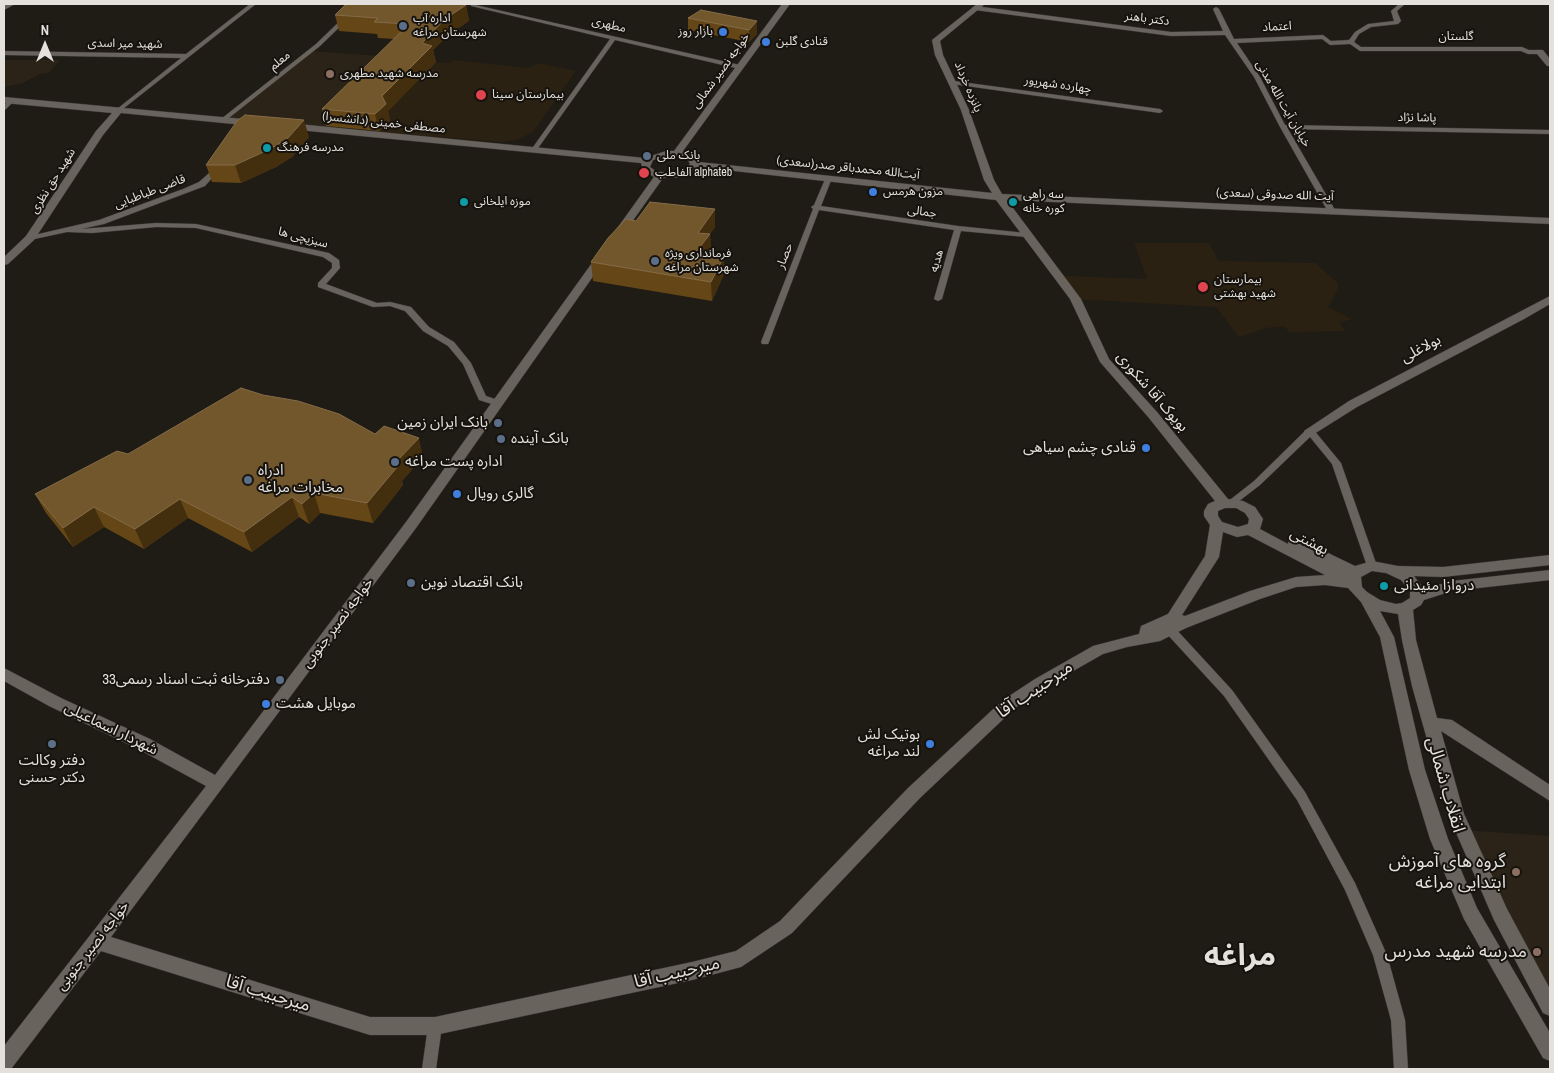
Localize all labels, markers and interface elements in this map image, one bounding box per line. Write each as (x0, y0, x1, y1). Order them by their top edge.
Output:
street label: دکتر باهنر (1124, 9, 1170, 29)
place label: اداره آب شهرستان مراغه (413, 12, 487, 40)
street label: مطهری (590, 14, 628, 36)
street label: اعتماد (1262, 19, 1292, 35)
north arrow (20, 20, 70, 70)
marker: اداره آب شهرستان مراغه (397, 20, 409, 32)
text: N (41, 21, 49, 39)
place label: بازار روز (678, 25, 713, 39)
marker: بازار روز (717, 26, 729, 38)
street label: گلستان (1439, 30, 1473, 44)
street label: خواجه نصیر شمالی (689, 31, 753, 111)
place label: قنادی گلبن (776, 35, 828, 49)
street label: شهید میر اسدی (87, 36, 163, 52)
marker: قنادی گلبن (760, 36, 772, 48)
street label: معلم (267, 48, 293, 74)
street label: خیابان آیت الله مدنی (1252, 58, 1314, 150)
street label: پانزده خرداد (951, 59, 985, 115)
place label: مدرسه شهید مطهری (340, 67, 439, 81)
marker: مدرسه شهید مطهری (324, 68, 336, 80)
street label: چهارده شهریور (1024, 73, 1092, 97)
marker: بیمارستان سینا (474, 88, 488, 102)
place label: بیمارستان سینا (492, 88, 564, 102)
street label: مصطفی خمینی (دانشسرا) (322, 109, 446, 137)
street label: پاشا نژاد (1397, 110, 1437, 126)
place label: مدرسه فرهنگ (277, 141, 344, 155)
marker: مدرسه فرهنگ (261, 142, 273, 154)
street label: شهید حق نظری (27, 146, 79, 216)
place label: بانک ملی (657, 149, 700, 163)
marker: بانک ملی (641, 150, 653, 162)
street label: آیت‌الله محمدباقر صدر(سعدی) (776, 153, 920, 183)
marker: آلفاطب alphateb (637, 166, 651, 180)
place label: آلفاطب alphateb (655, 166, 732, 180)
street label: قاضی طباطبایی (112, 172, 188, 212)
place label: مزون هرمس (883, 185, 943, 199)
marker: مزون هرمس (867, 186, 879, 198)
street label: آیت الله صدوقی (سعدی) (1216, 186, 1334, 204)
place label: سه راهی کوره خانه (1023, 188, 1065, 216)
place label: موزه ایلخانی (474, 195, 531, 209)
marker: موزه ایلخانی (458, 196, 470, 208)
marker: سه راهی کوره خانه (1007, 196, 1019, 208)
street label: جمالی (906, 203, 938, 221)
street label: سبزیچی ها (276, 224, 330, 252)
street label: حصار (774, 241, 796, 271)
place label: فرمانداری ویژه شهرستان مراغه (665, 247, 739, 275)
street label: هدیه (927, 248, 947, 274)
marker: فرمانداری ویژه شهرستان مراغه (649, 255, 661, 267)
place label: بیمارستان شهید بهشتی (1214, 273, 1276, 301)
marker: بیمارستان شهید بهشتی (1196, 280, 1210, 294)
street label: بولاغلی (1398, 331, 1444, 367)
street label: بویوک آقا شکوری (1112, 348, 1192, 436)
place label: بانک ایران زمین (397, 414, 488, 432)
marker: بانک ایران زمین (492, 417, 504, 429)
place label: بانک آینده (511, 430, 569, 448)
marker: بانک آینده (495, 433, 507, 445)
place label: قنادی چشم سیاهی (1023, 439, 1136, 457)
marker: قنادی چشم سیاهی (1140, 442, 1152, 454)
place label: اداره پست مراغه (405, 453, 503, 471)
marker: اداره پست مراغه (389, 456, 401, 468)
place label: ادراه مخابرات مراغه (258, 462, 343, 497)
marker: ادراه مخابرات مراغه (242, 474, 254, 486)
place label: گالری رویال (467, 485, 534, 503)
marker: گالری رویال (451, 488, 463, 500)
street label: بهشتی (1287, 525, 1331, 559)
street label: خواجه نصیر جنوبی (298, 574, 378, 672)
place label: بانک اقتصاد نوین (421, 574, 523, 592)
marker: بانک اقتصاد نوین (405, 577, 417, 589)
place label: دروازا مئیدانی (1394, 577, 1474, 595)
marker: دروازا مئیدانی (1378, 580, 1390, 592)
street label: میرحبیب آقا (993, 657, 1077, 723)
place label: دفترخانه ثبت اسناد رسمی33 (102, 671, 270, 689)
marker: دفترخانه ثبت اسناد رسمی33 (274, 674, 286, 686)
place label: موبایل هشت (276, 695, 356, 713)
marker: موبایل هشت (260, 698, 272, 710)
street label: شهردار اسماعیلی (61, 699, 161, 759)
place label: بوتیک لش لند مراغه (858, 726, 920, 761)
street label: انقلاب شمالی (1421, 735, 1469, 835)
marker: دفتر وکالت دکتر حسنی (46, 738, 58, 750)
marker: بوتیک لش لند مراغه (924, 738, 936, 750)
place label: دفتر وکالت دکتر حسنی (19, 752, 85, 787)
place label: گروه های آموزش ابتدایی مراغه (1389, 851, 1506, 894)
marker: گروه های آموزش ابتدایی مراغه (1510, 866, 1522, 878)
street label: خواجه نصیر جنوبی (53, 898, 133, 994)
district label: مراغه (1204, 939, 1276, 975)
place label: مدرسه شهید مدرس (1384, 941, 1527, 963)
marker: مدرسه شهید مدرس (1531, 946, 1543, 958)
street label: میرحبیب آقا (632, 953, 722, 993)
street label: میرحبیب آقا (223, 971, 313, 1017)

